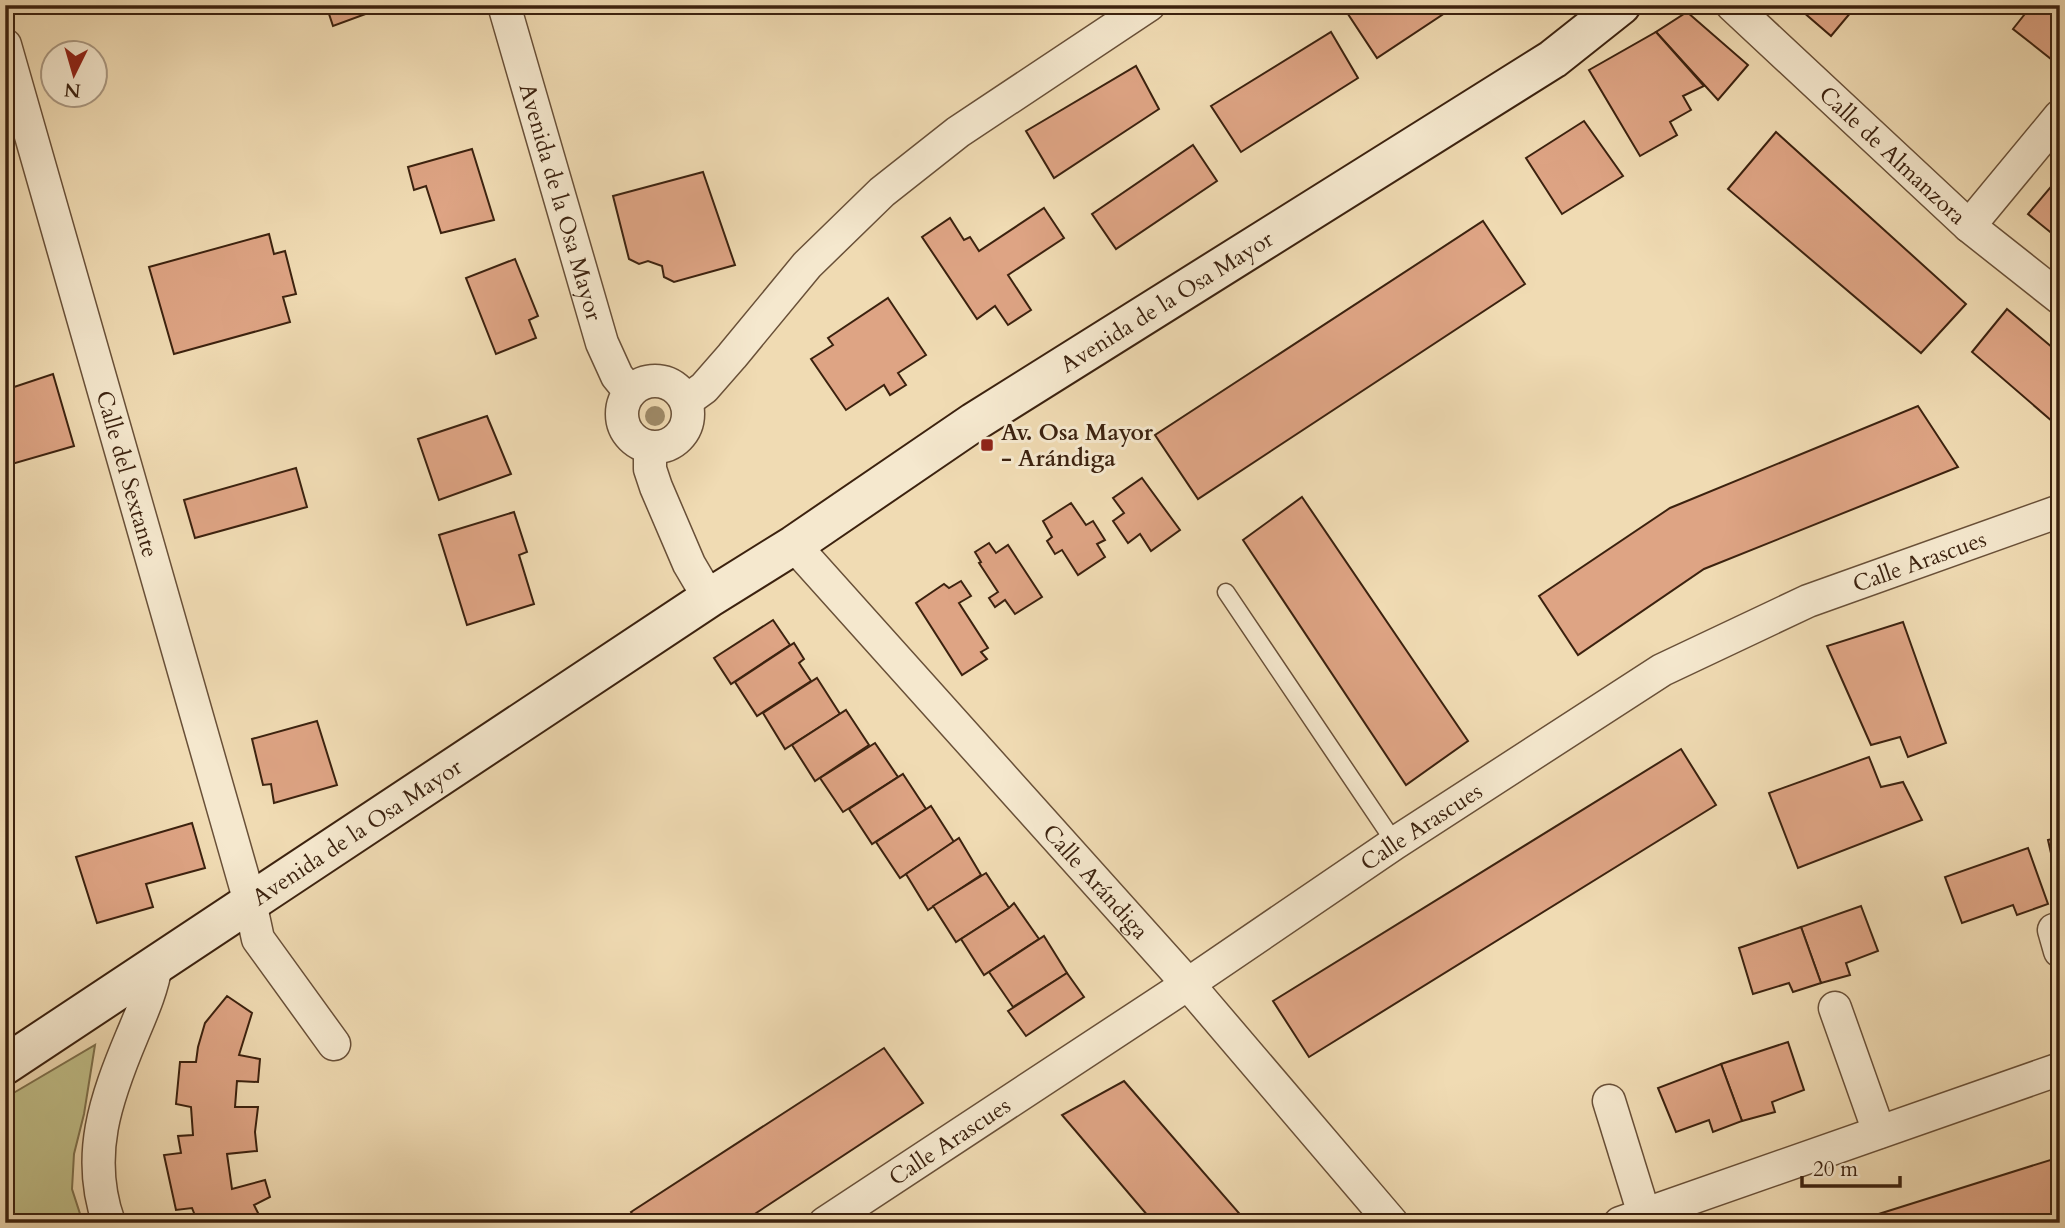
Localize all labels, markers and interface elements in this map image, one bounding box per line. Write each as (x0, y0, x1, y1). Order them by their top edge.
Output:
north arrow (38, 38, 108, 108)
text: N (63, 76, 82, 104)
street label: Calle de Almanzora (1813, 79, 1973, 231)
street label: Avenida de la Osa Mayor (512, 80, 610, 325)
street label: Avenida de la Osa Mayor (1054, 223, 1279, 380)
street label: Calle del Sextante (89, 387, 166, 561)
place label: Av. Osa Mayor - Arándiga (1001, 417, 1154, 474)
marker: Av. Osa Mayor - Arándiga (979, 437, 995, 453)
street label: Calle Arascues (1848, 523, 1990, 599)
street label: Avenida de la Osa Mayor (246, 751, 468, 913)
street label: Calle Arascues (1354, 775, 1488, 878)
street label: Calle Arándiga (1036, 817, 1156, 946)
street label: Calle Arascues (883, 1090, 1016, 1192)
scale bar (1802, 1144, 1900, 1188)
text: 20 m (1813, 1155, 1858, 1184)

